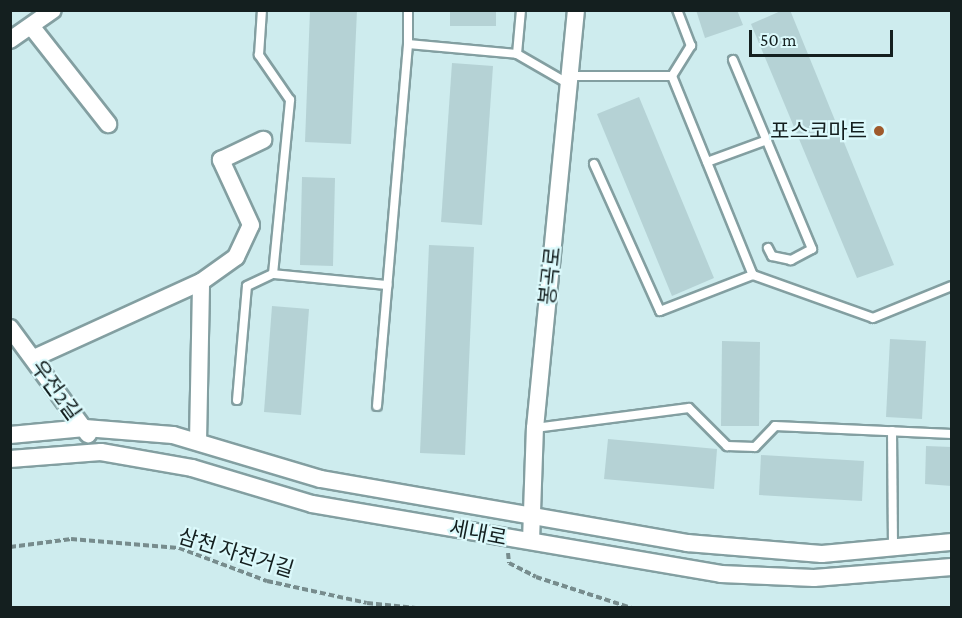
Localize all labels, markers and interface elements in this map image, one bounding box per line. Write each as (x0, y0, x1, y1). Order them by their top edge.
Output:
scale bar (752, 18, 896, 56)
text: 50 m (760, 30, 797, 50)
place label: 포스코마트 (770, 118, 867, 144)
marker: 포스코마트 (872, 124, 886, 138)
street label: 봉곡로 (534, 246, 566, 306)
street label: 우전2길 (26, 355, 86, 425)
street label: 세내로 (447, 515, 509, 551)
street label: 삼천 자전거길 (175, 523, 297, 583)

